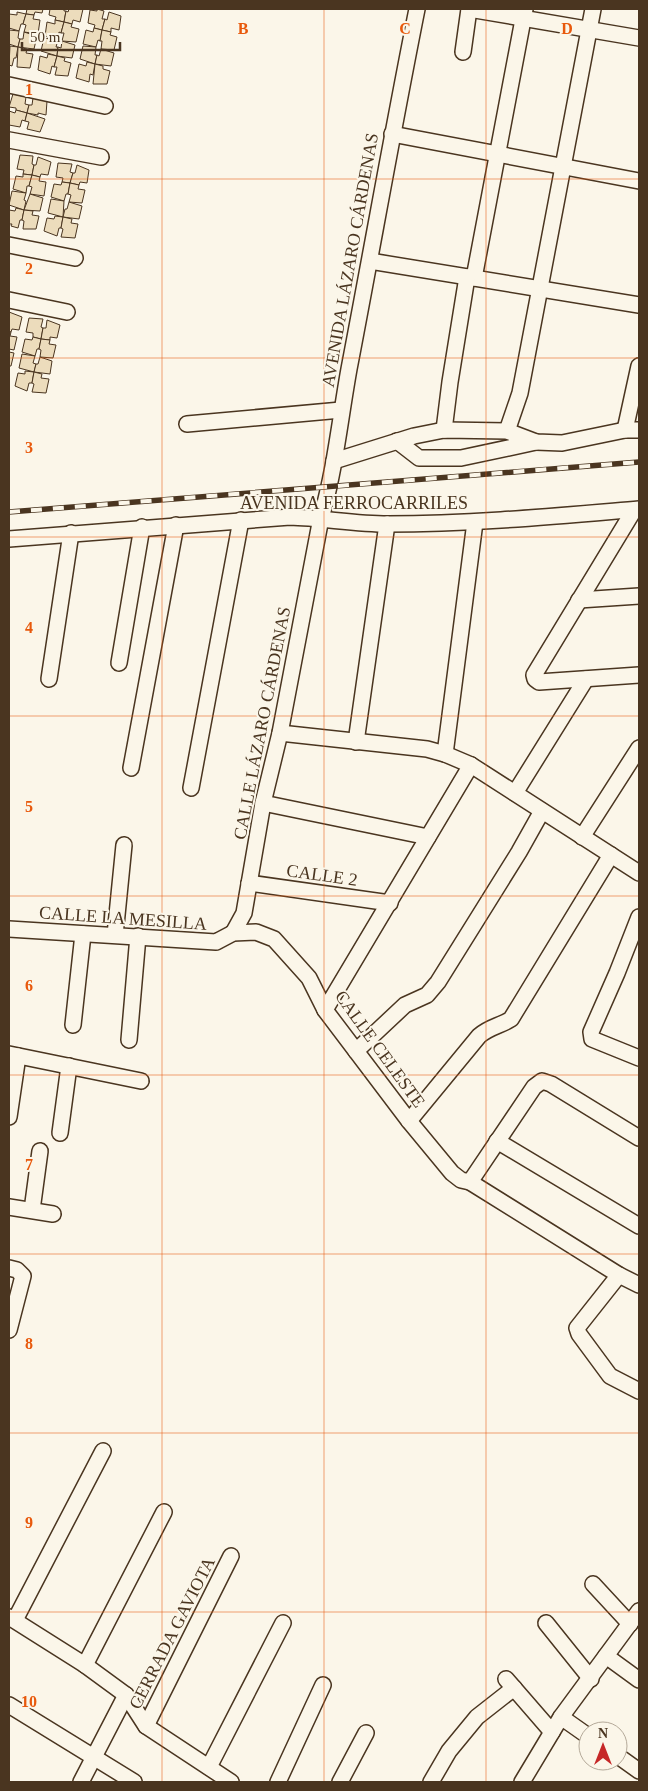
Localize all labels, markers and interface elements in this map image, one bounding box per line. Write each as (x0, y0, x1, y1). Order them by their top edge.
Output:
scale bar (22, 20, 120, 52)
text: B (238, 20, 249, 37)
text: C (399, 20, 411, 37)
text: D (561, 20, 573, 37)
text: 50 m (30, 29, 61, 45)
text: 1 (25, 81, 33, 98)
street label: AVENIDA LÁZARO CÁRDENAS (317, 131, 382, 389)
text: 2 (25, 260, 33, 277)
text: 3 (25, 439, 33, 456)
street label: AVENIDA FERROCARRILES (240, 493, 468, 513)
street label: CALLE LÁZARO CÁRDENAS (229, 605, 294, 841)
text: 4 (25, 619, 33, 636)
text: 5 (25, 798, 33, 815)
street label: CALLE 2 (285, 860, 359, 890)
street label: CALLE LA MESILLA (39, 902, 207, 934)
text: 6 (25, 977, 33, 994)
street label: CALLE CELESTE (331, 987, 429, 1111)
text: 7 (25, 1156, 33, 1173)
text: 8 (25, 1335, 33, 1352)
text: 9 (25, 1514, 33, 1531)
street label: CERRADA GAVIOTA (125, 1554, 219, 1712)
text: 10 (21, 1693, 37, 1710)
north arrow (578, 1721, 628, 1771)
text: N (598, 1726, 608, 1741)

